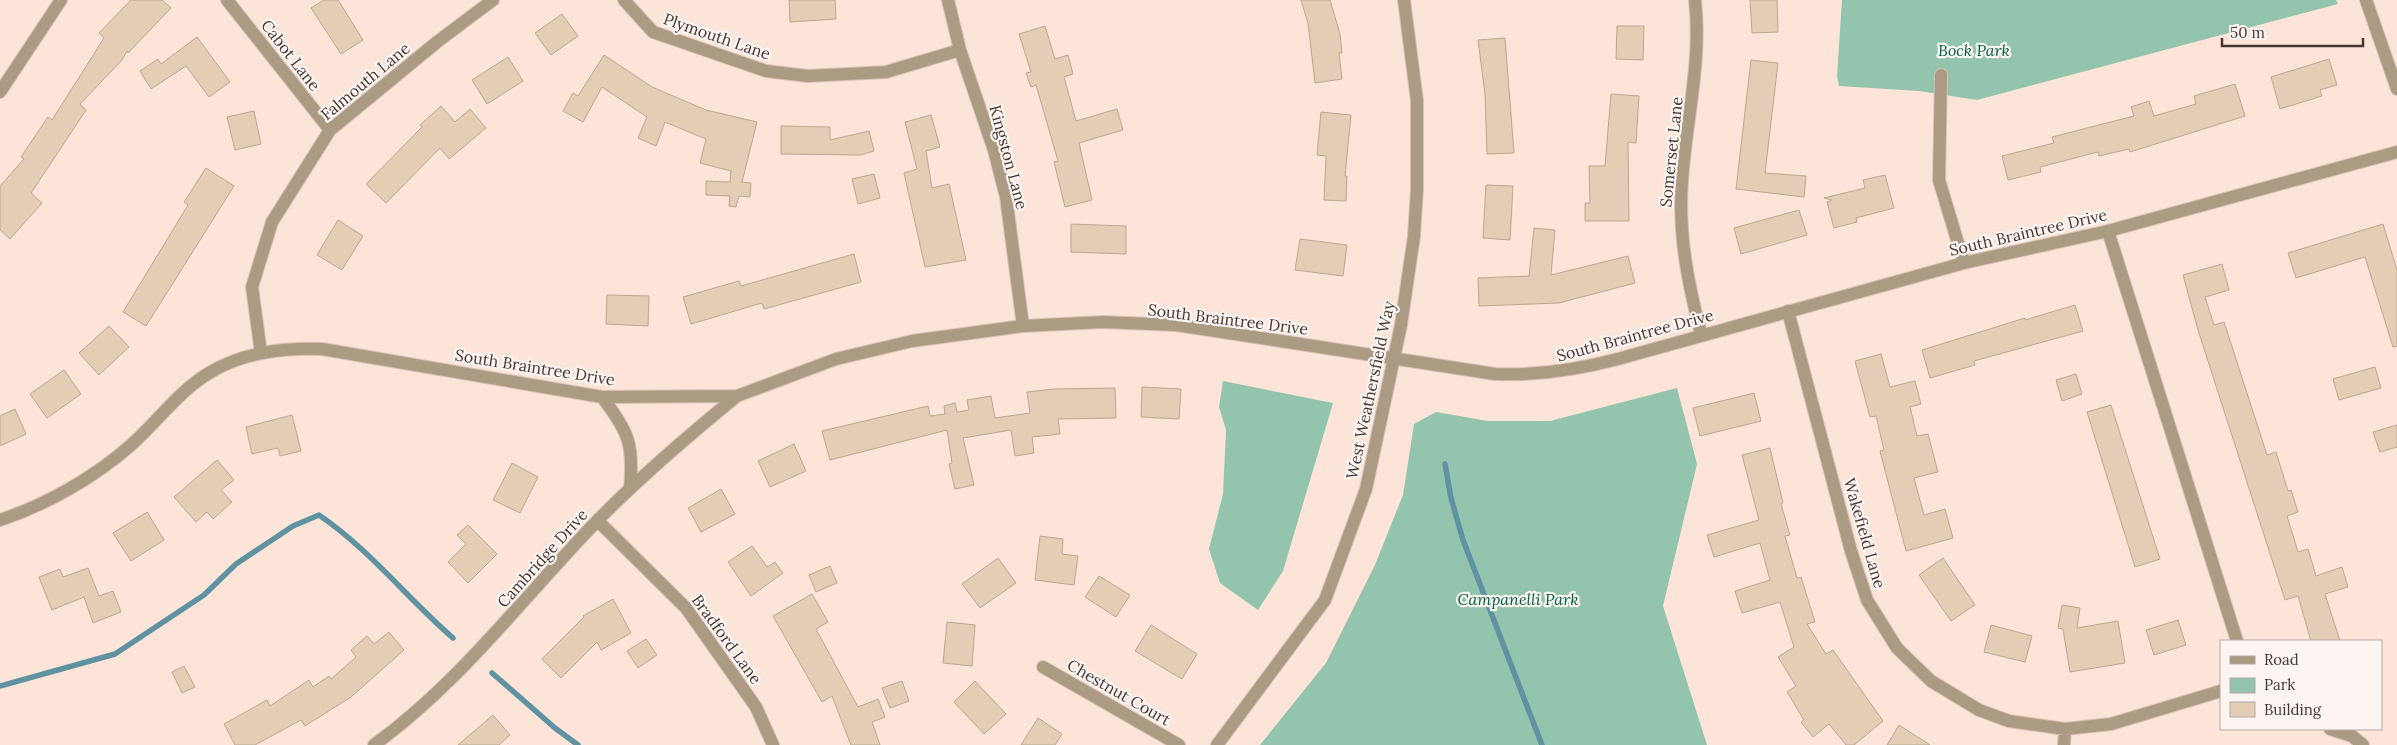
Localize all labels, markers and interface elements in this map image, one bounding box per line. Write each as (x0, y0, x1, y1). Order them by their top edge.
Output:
street label: Plymouth Lane (661, 8, 773, 64)
street label: Cabot Lane (257, 15, 325, 95)
scale bar (2222, 15, 2363, 47)
text: 50 m (2230, 23, 2265, 42)
street label: Falmouth Lane (316, 38, 414, 124)
park label: Bock Park (1938, 40, 2010, 60)
street label: Somerset Lane (1655, 95, 1687, 208)
street label: Kingston Lane (985, 103, 1033, 212)
street label: South Braintree Drive (1947, 204, 2109, 260)
street label: South Braintree Drive (1147, 299, 1310, 339)
street label: West Weathersfield Way (1341, 299, 1399, 481)
street label: South Braintree Drive (1554, 304, 1716, 366)
street label: South Braintree Drive (454, 344, 617, 390)
street label: Wakefield Lane (1840, 476, 1890, 591)
street label: Cambridge Drive (493, 504, 592, 611)
park label: Campanelli Park (1457, 589, 1579, 609)
street label: Bradford Lane (688, 590, 766, 688)
legend (2220, 640, 2382, 730)
text: Road (2264, 650, 2299, 669)
street label: Chestnut Court (1064, 654, 1175, 730)
text: Park (2264, 675, 2295, 694)
text: Building (2264, 700, 2322, 719)

